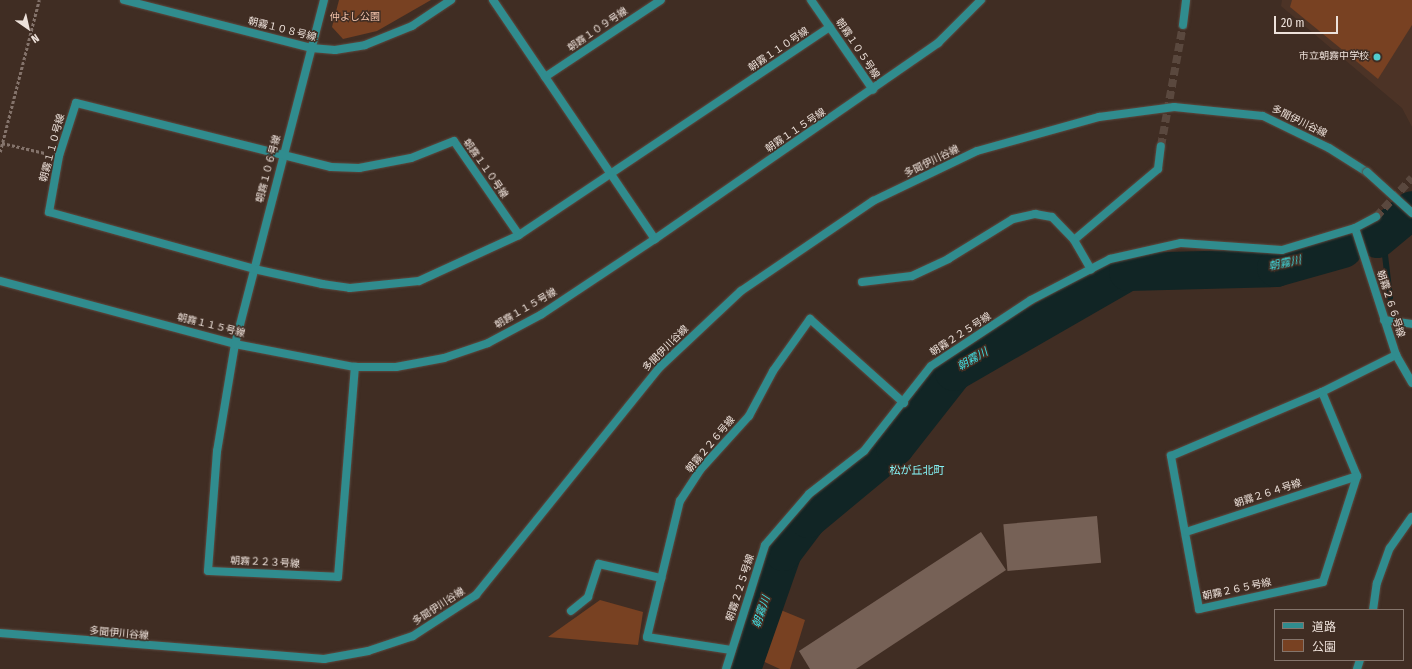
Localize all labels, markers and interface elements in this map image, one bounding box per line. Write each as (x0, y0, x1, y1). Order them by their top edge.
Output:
street label: 朝霧１０９号線 (566, 5, 630, 55)
north arrow (8, 8, 48, 48)
scale bar (1276, 8, 1340, 34)
park label: 仲よし公園 (330, 12, 380, 24)
street label: 朝霧１０８号線 (247, 16, 317, 44)
text: 20 m (1281, 16, 1305, 30)
street label: 朝霧１０５号線 (832, 17, 882, 81)
street label: 朝霧１１０号線 (747, 25, 811, 75)
text: N (29, 31, 41, 46)
place label: 市立朝霧中学校 (1299, 51, 1369, 63)
marker: 市立朝霧中学校 (1372, 52, 1382, 62)
street label: 多聞伊川谷線 (1269, 103, 1329, 141)
street label: 朝霧１１５号線 (764, 106, 828, 156)
street label: 朝霧１１０号線 (38, 113, 68, 183)
street label: 朝霧１０６号線 (254, 134, 284, 204)
street label: 朝霧１１０号線 (460, 137, 510, 201)
street label: 多聞伊川谷線 (902, 143, 962, 181)
water label: 朝霧川 (1267, 254, 1303, 274)
street label: 朝霧２６６号線 (1373, 269, 1407, 339)
street label: 朝霧１１５号線 (493, 286, 559, 332)
street label: 朝霧２２５号線 (928, 311, 994, 359)
street label: 朝霧１１５号線 (176, 312, 246, 340)
street label: 多聞伊川谷線 (641, 324, 691, 374)
water label: 朝霧川 (955, 346, 991, 374)
street label: 朝霧２２６号線 (684, 414, 738, 476)
district label: 松が丘北町 (890, 464, 944, 478)
street label: 朝霧２６４号線 (1233, 477, 1303, 511)
street label: 朝霧２２５号線 (724, 553, 758, 623)
street label: 朝霧２２３号線 (230, 555, 300, 571)
street label: 朝霧２６５号線 (1202, 577, 1272, 603)
street label: 多聞伊川谷線 (411, 586, 467, 628)
water label: 朝霧川 (750, 594, 774, 630)
legend (1274, 609, 1404, 661)
text: 道路 (1312, 620, 1336, 634)
street label: 多聞伊川谷線 (89, 625, 149, 643)
text: 公園 (1312, 640, 1336, 654)

